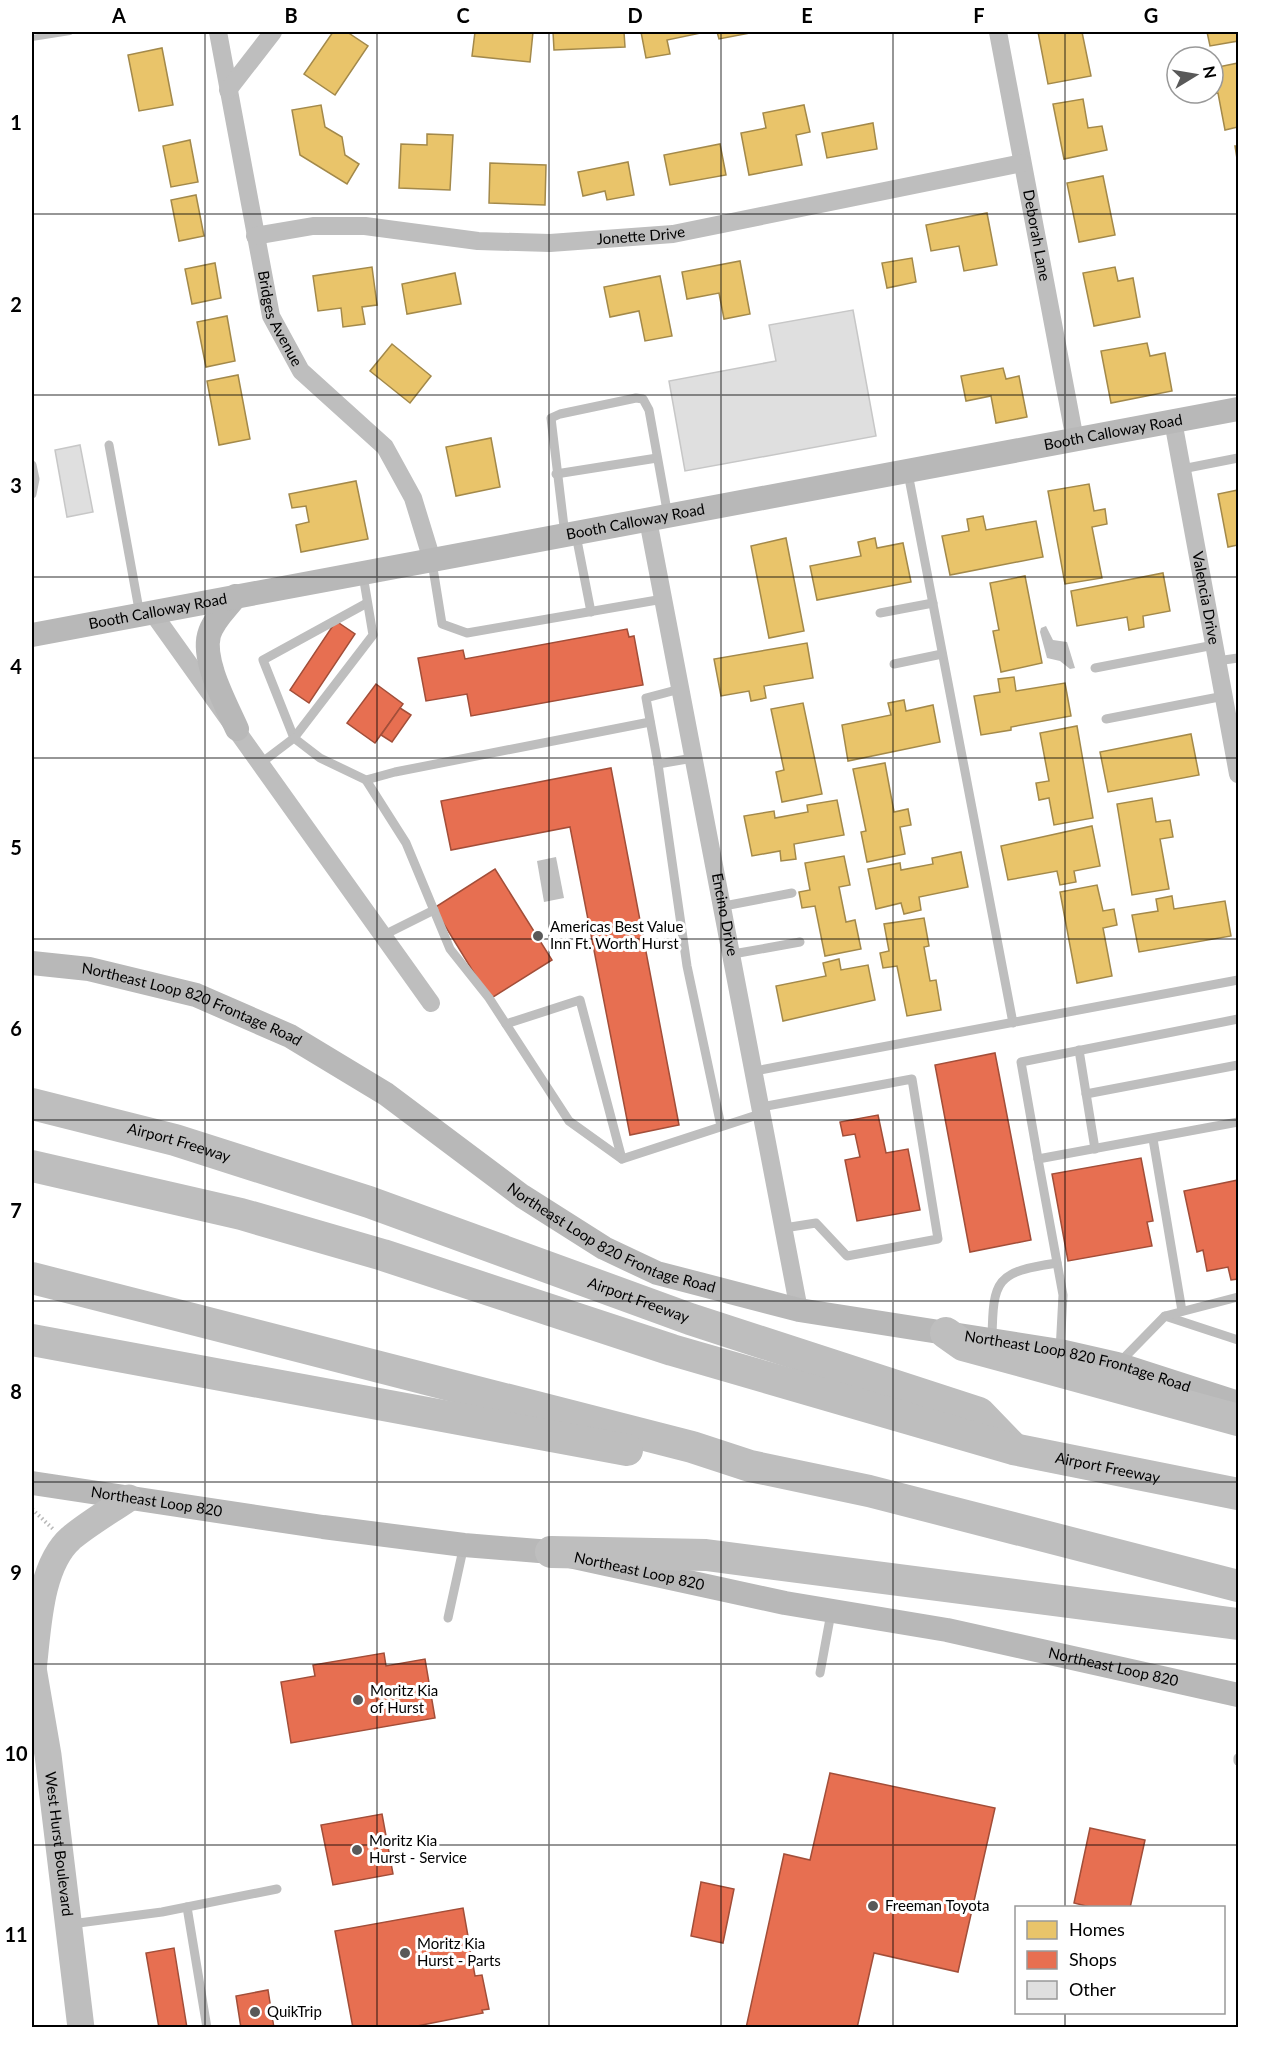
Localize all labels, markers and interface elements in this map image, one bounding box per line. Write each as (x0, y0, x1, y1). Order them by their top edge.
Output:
text: A (111, 3, 126, 27)
text: B (284, 3, 298, 27)
text: C (456, 3, 470, 27)
text: D (627, 3, 643, 27)
text: E (801, 3, 813, 27)
text: F (973, 3, 985, 27)
text: G (1144, 3, 1158, 27)
north arrow (1165, 45, 1225, 105)
text: N (1200, 64, 1221, 80)
text: 1 (10, 110, 22, 134)
street label: Deborah Lane (1020, 188, 1055, 282)
street label: Jonette Drive (596, 222, 687, 248)
street label: Bridges Avenue (255, 269, 307, 369)
text: 2 (10, 292, 22, 316)
street label: Booth Calloway Road (1042, 410, 1184, 453)
text: 3 (10, 473, 22, 497)
street label: Booth Calloway Road (565, 499, 706, 543)
street label: Valencia Drive (1189, 550, 1224, 646)
street label: Booth Calloway Road (87, 589, 228, 632)
text: 4 (10, 654, 22, 678)
text: 5 (10, 835, 22, 859)
street label: Encino Drive (709, 871, 742, 958)
place label: Americas Best Value Inn Ft. Worth Hurst (550, 917, 683, 952)
marker: Americas Best Value Inn Ft. Worth Hurst (531, 929, 545, 943)
street label: Northeast Loop 820 Frontage Road (81, 958, 305, 1049)
text: 6 (10, 1016, 22, 1040)
street label: Airport Freeway (126, 1118, 233, 1165)
street label: Northeast Loop 820 Frontage Road (504, 1178, 718, 1296)
text: 7 (10, 1198, 22, 1222)
street label: Airport Freeway (586, 1273, 692, 1326)
street label: Northeast Loop 820 Frontage Road (963, 1326, 1193, 1395)
text: 8 (10, 1379, 22, 1403)
street label: Airport Freeway (1054, 1448, 1162, 1486)
street label: Northeast Loop 820 (90, 1482, 224, 1520)
street label: Northeast Loop 820 (573, 1547, 706, 1593)
text: 9 (10, 1560, 22, 1584)
street label: Northeast Loop 820 (1047, 1643, 1181, 1690)
place label: Moritz Kia of Hurst (370, 1681, 438, 1716)
marker: Moritz Kia of Hurst (351, 1693, 365, 1707)
text: 10 (4, 1741, 28, 1765)
street label: West Hurst Boulevard (42, 1770, 77, 1917)
place label: Moritz Kia Hurst - Service (369, 1831, 467, 1866)
marker: Moritz Kia Hurst - Service (350, 1843, 364, 1857)
place label: Freeman Toyota (885, 1896, 989, 1914)
marker: Freeman Toyota (866, 1899, 880, 1913)
legend (1015, 1906, 1225, 2014)
text: Homes (1069, 1918, 1125, 1940)
text: 11 (4, 1922, 28, 1946)
place label: Moritz Kia Hurst - Parts (417, 1934, 501, 1969)
marker: Moritz Kia Hurst - Parts (398, 1946, 412, 1960)
text: Shops (1069, 1948, 1117, 1970)
text: Other (1069, 1978, 1116, 2000)
place label: QuikTrip (267, 2002, 322, 2020)
marker: QuikTrip (248, 2005, 262, 2019)

